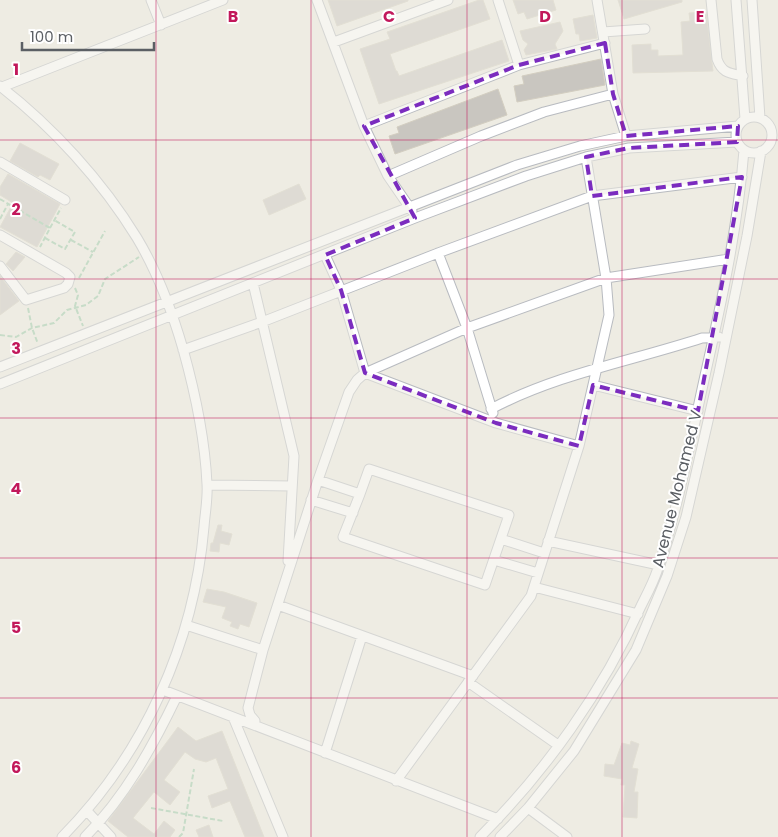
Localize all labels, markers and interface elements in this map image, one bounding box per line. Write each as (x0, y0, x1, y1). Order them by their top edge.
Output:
text: B (228, 5, 238, 28)
text: C (383, 5, 395, 28)
text: D (539, 5, 551, 28)
text: E (696, 5, 704, 28)
scale bar (22, 20, 155, 52)
text: 100 m (30, 26, 73, 47)
text: 1 (13, 58, 19, 81)
text: 2 (11, 198, 21, 221)
text: 3 (11, 337, 21, 360)
street label: Avenue Mohamed V (646, 408, 708, 570)
text: 4 (11, 477, 22, 500)
text: 5 (11, 616, 21, 639)
text: 6 (11, 756, 21, 779)

